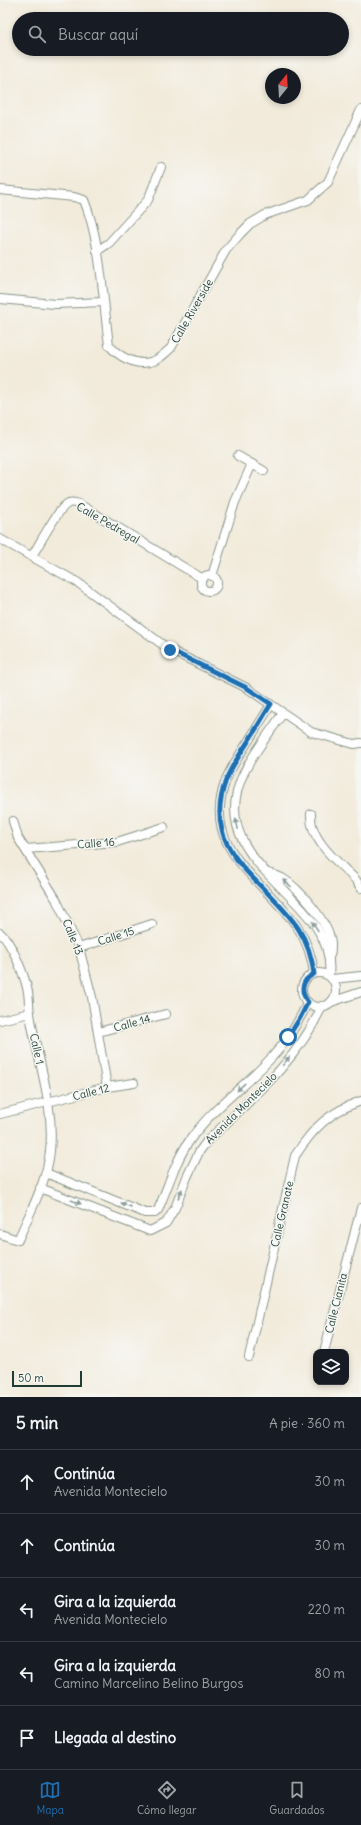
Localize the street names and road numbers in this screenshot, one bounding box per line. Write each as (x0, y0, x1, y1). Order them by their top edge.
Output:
street label: Calle Riverside (168, 276, 216, 346)
street label: Calle Pedregal (74, 499, 142, 547)
street label: Calle 16 (77, 834, 115, 852)
street label: Calle 13 (59, 917, 87, 957)
street label: Calle 15 (96, 924, 136, 948)
street label: Calle 14 (112, 1011, 152, 1035)
street label: Calle 1 (27, 1032, 47, 1066)
street label: Avenida Montecielo (202, 1069, 280, 1147)
street label: Calle 12 (71, 1081, 111, 1103)
street label: Calle Granate (268, 1179, 296, 1249)
street label: Calle Cianita (322, 1271, 350, 1335)

